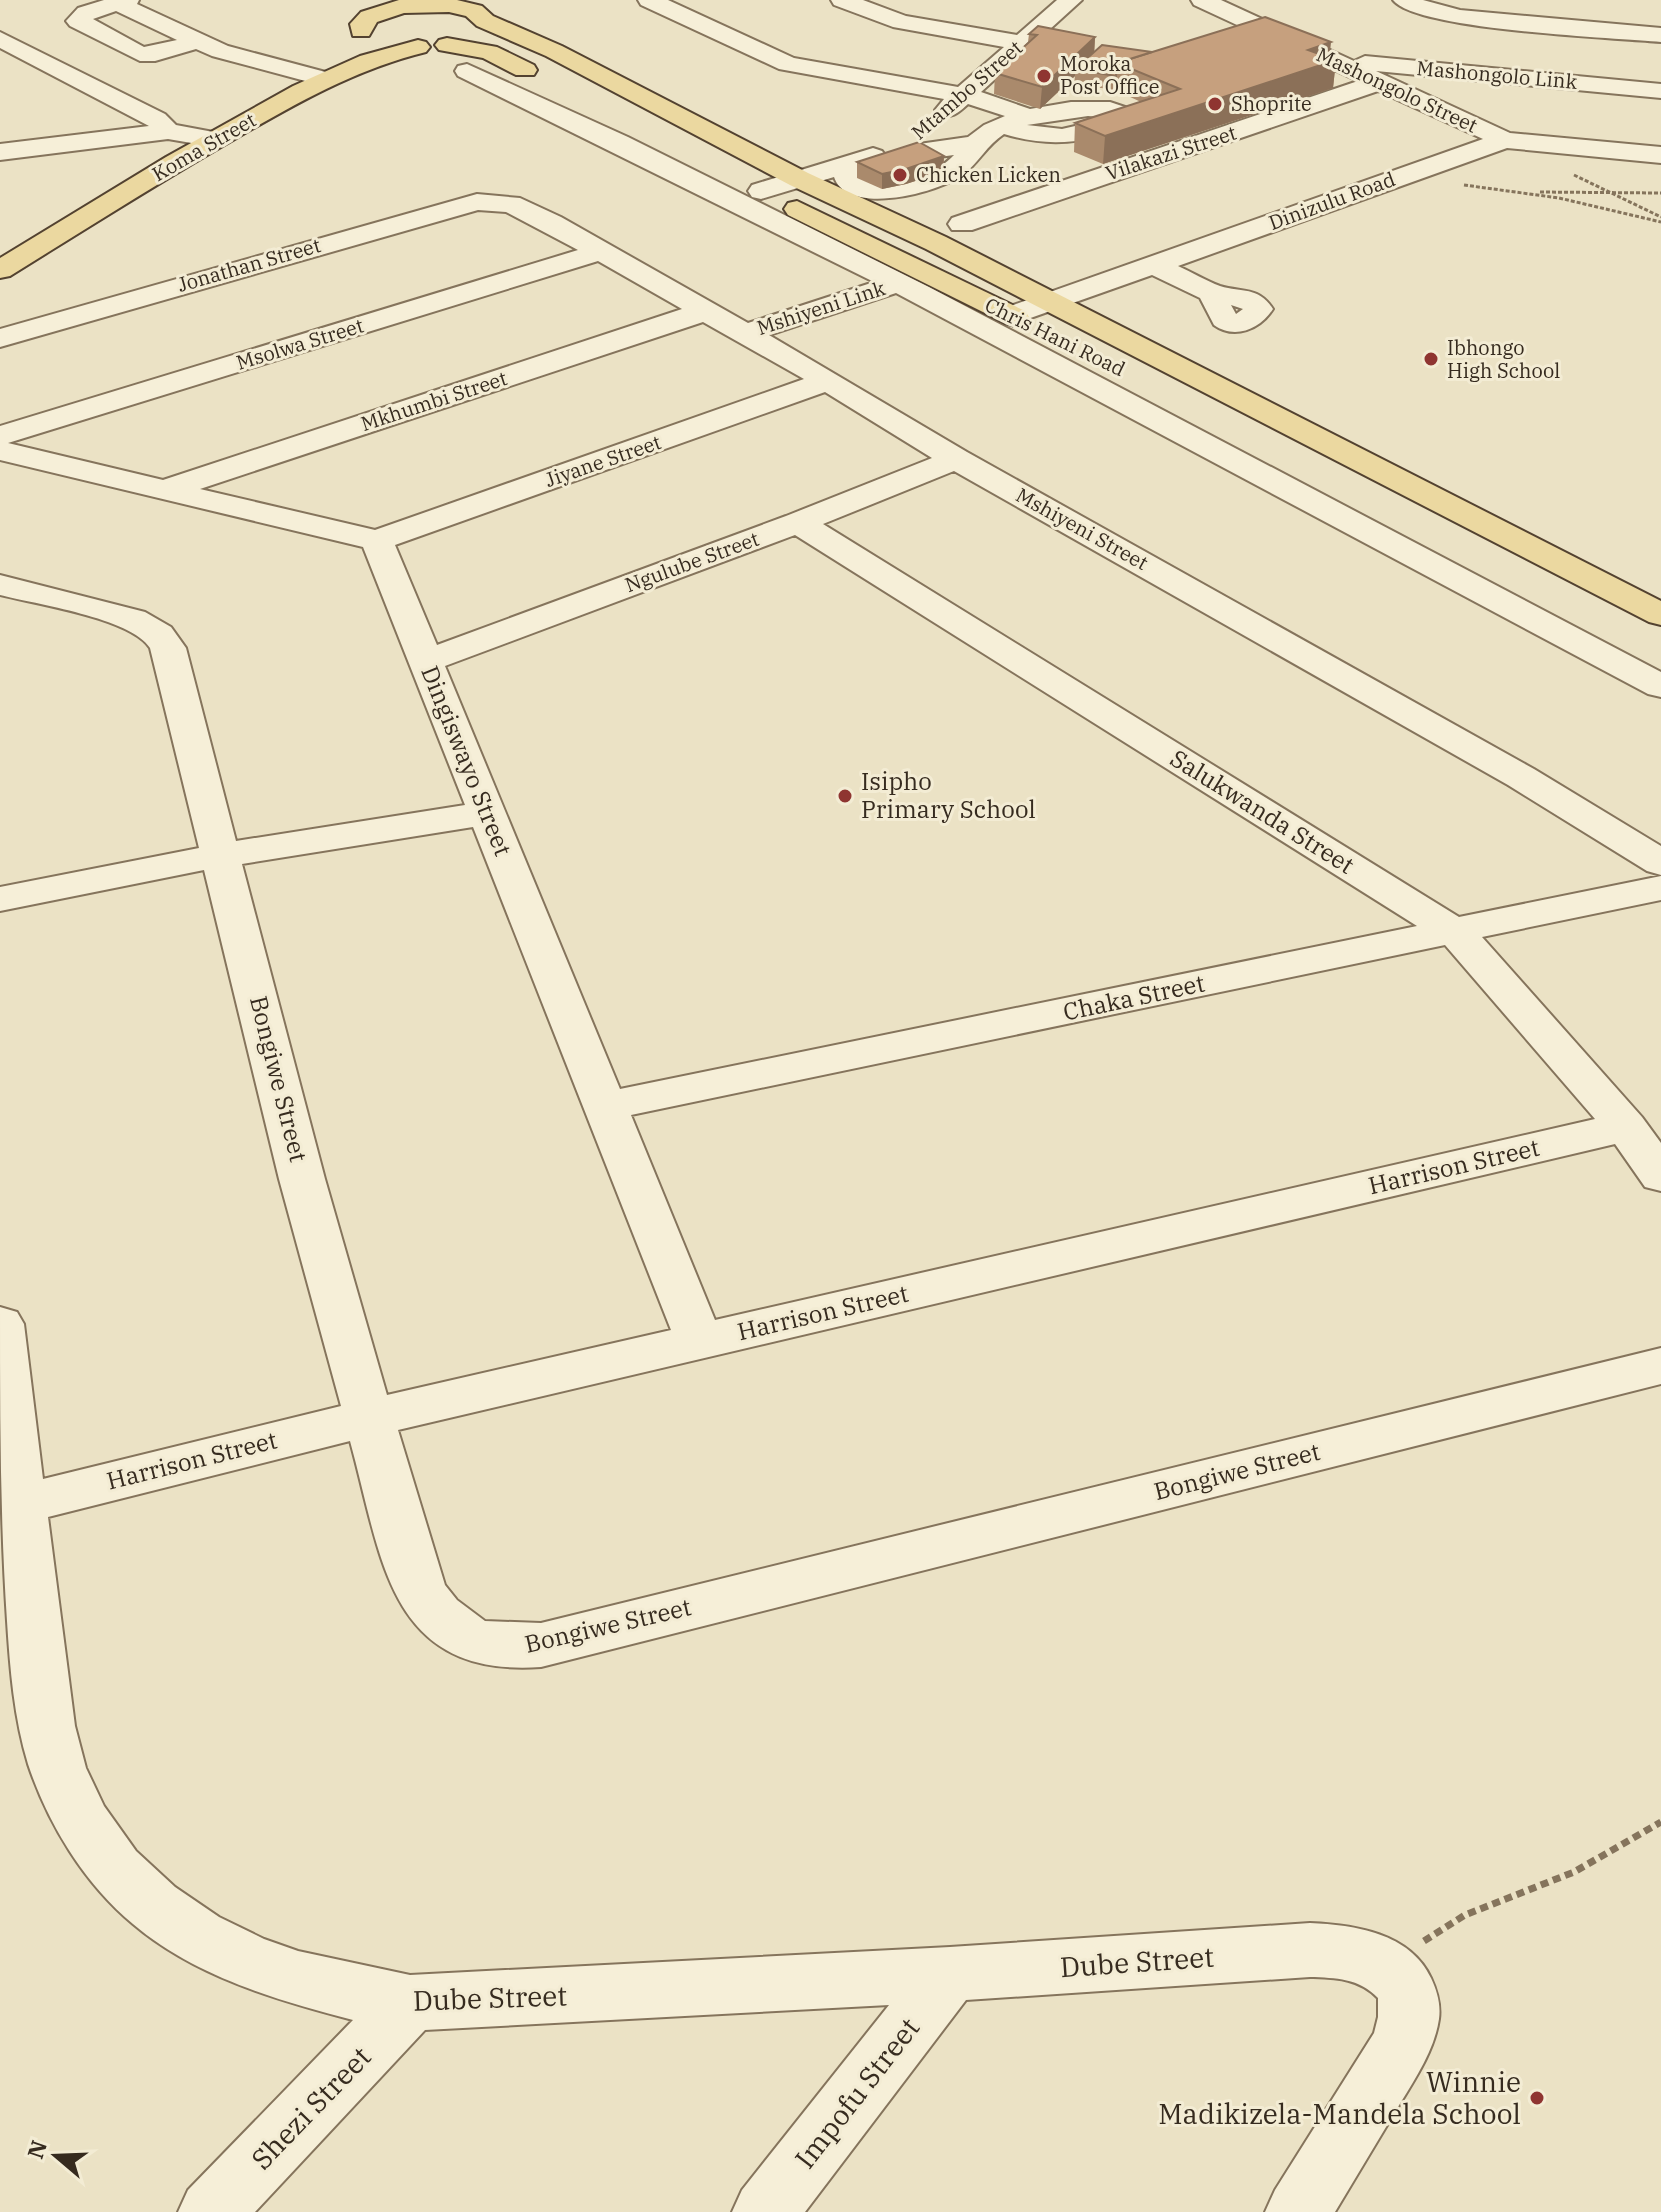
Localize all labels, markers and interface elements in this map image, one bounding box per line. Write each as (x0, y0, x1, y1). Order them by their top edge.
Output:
street label: Mtambo Street (905, 34, 1028, 145)
street label: Mashongolo Street (1312, 40, 1482, 139)
place label: Moroka Post Office (1060, 50, 1159, 100)
street label: Mashongolo Link (1416, 54, 1579, 95)
marker: Moroka Post Office (1035, 67, 1053, 85)
place label: Shoprite (1231, 90, 1312, 117)
marker: Shoprite (1206, 95, 1224, 113)
street label: Koma Street (147, 106, 261, 187)
street label: Vilakazi Street (1102, 119, 1240, 186)
place label: Chicken Licken (916, 161, 1061, 188)
street label: Dinizulu Road (1265, 165, 1399, 236)
marker: Chicken Licken (891, 166, 909, 184)
street label: Jonathan Street (174, 231, 324, 298)
street label: Mshiyeni Link (753, 274, 889, 341)
street label: Chris Hani Road (980, 291, 1130, 382)
street label: Msolwa Street (233, 311, 367, 376)
place label: Ibhongo High School (1447, 334, 1560, 384)
marker: Ibhongo High School (1422, 350, 1440, 368)
street label: Mkhumbi Street (357, 364, 510, 437)
street label: Jiyane Street (541, 428, 664, 493)
street label: Mshiyeni Street (1011, 481, 1153, 576)
street label: Ngulube Street (621, 525, 763, 598)
street label: Dingiswayo Street (414, 661, 520, 860)
street label: Salukwanda Street (1165, 742, 1360, 881)
place label: Isipho Primary School (861, 765, 1036, 825)
marker: Isipho Primary School (836, 787, 854, 805)
street label: Chaka Street (1060, 966, 1207, 1028)
street label: Bongiwe Street (243, 992, 315, 1165)
street label: Harrison Street (1365, 1131, 1542, 1201)
street label: Harrison Street (734, 1277, 911, 1347)
street label: Harrison Street (103, 1423, 280, 1497)
street label: Bongiwe Street (1150, 1435, 1323, 1507)
street label: Bongiwe Street (521, 1590, 694, 1660)
street label: Dube Street (1059, 1938, 1215, 1985)
street label: Dube Street (412, 1976, 568, 2019)
street label: Impofu Street (786, 2010, 927, 2176)
street label: Shezi Street (243, 2038, 379, 2177)
place label: Winnie Madikizela-Mandela School (1158, 2063, 1521, 2132)
marker: Winnie Madikizela-Mandela School (1528, 2089, 1546, 2107)
north arrow (16, 2116, 96, 2196)
text: N (20, 2136, 53, 2162)

